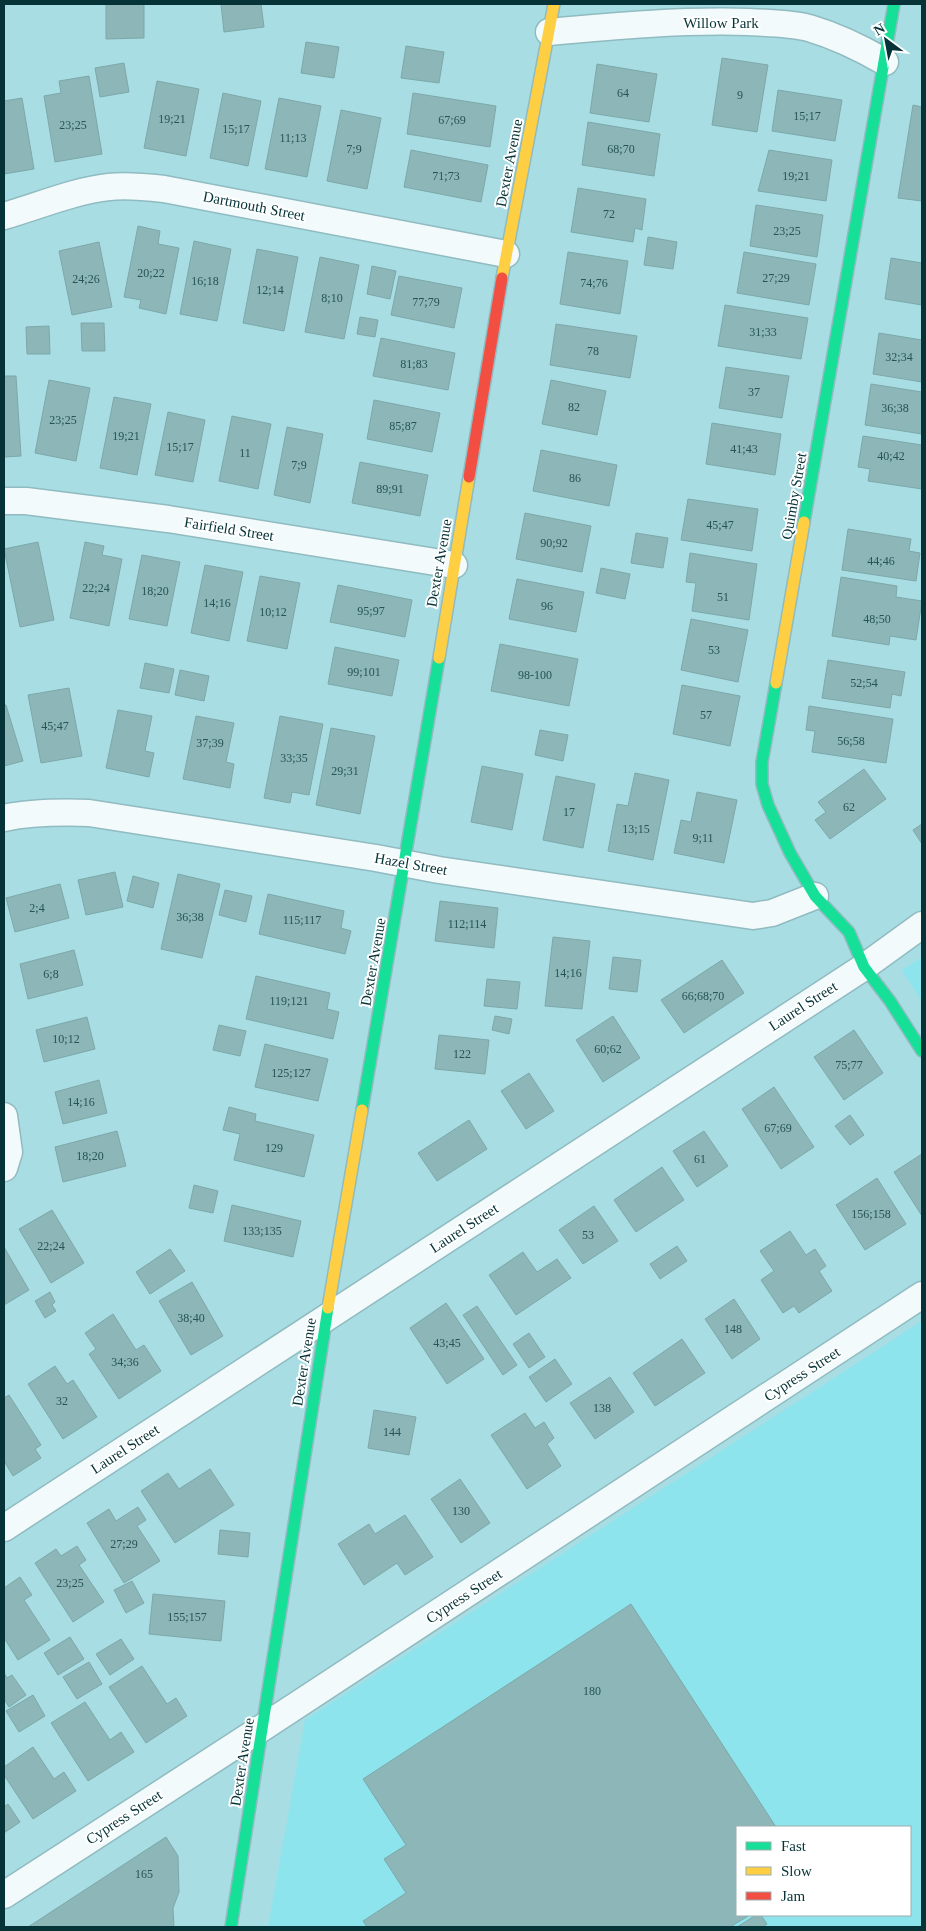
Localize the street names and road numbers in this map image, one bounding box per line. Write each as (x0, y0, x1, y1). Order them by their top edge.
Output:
street label: Willow Park (683, 15, 759, 31)
street label: Dexter Avenue (493, 117, 525, 208)
street label: Dartmouth Street (202, 188, 307, 224)
street label: Quimby Street (778, 451, 810, 541)
street label: Fairfield Street (183, 514, 276, 544)
street label: Dexter Avenue (423, 517, 455, 608)
street label: Hazel Street (373, 850, 450, 878)
street label: Dexter Avenue (357, 916, 389, 1007)
street label: Laurel Street (766, 978, 841, 1034)
street label: Laurel Street (427, 1200, 502, 1256)
street label: Dexter Avenue (289, 1316, 319, 1407)
street label: Cypress Street (761, 1343, 844, 1404)
street label: Laurel Street (88, 1421, 163, 1477)
street label: Cypress Street (423, 1565, 506, 1626)
street label: Dexter Avenue (227, 1716, 257, 1807)
street label: Cypress Street (83, 1786, 166, 1847)

